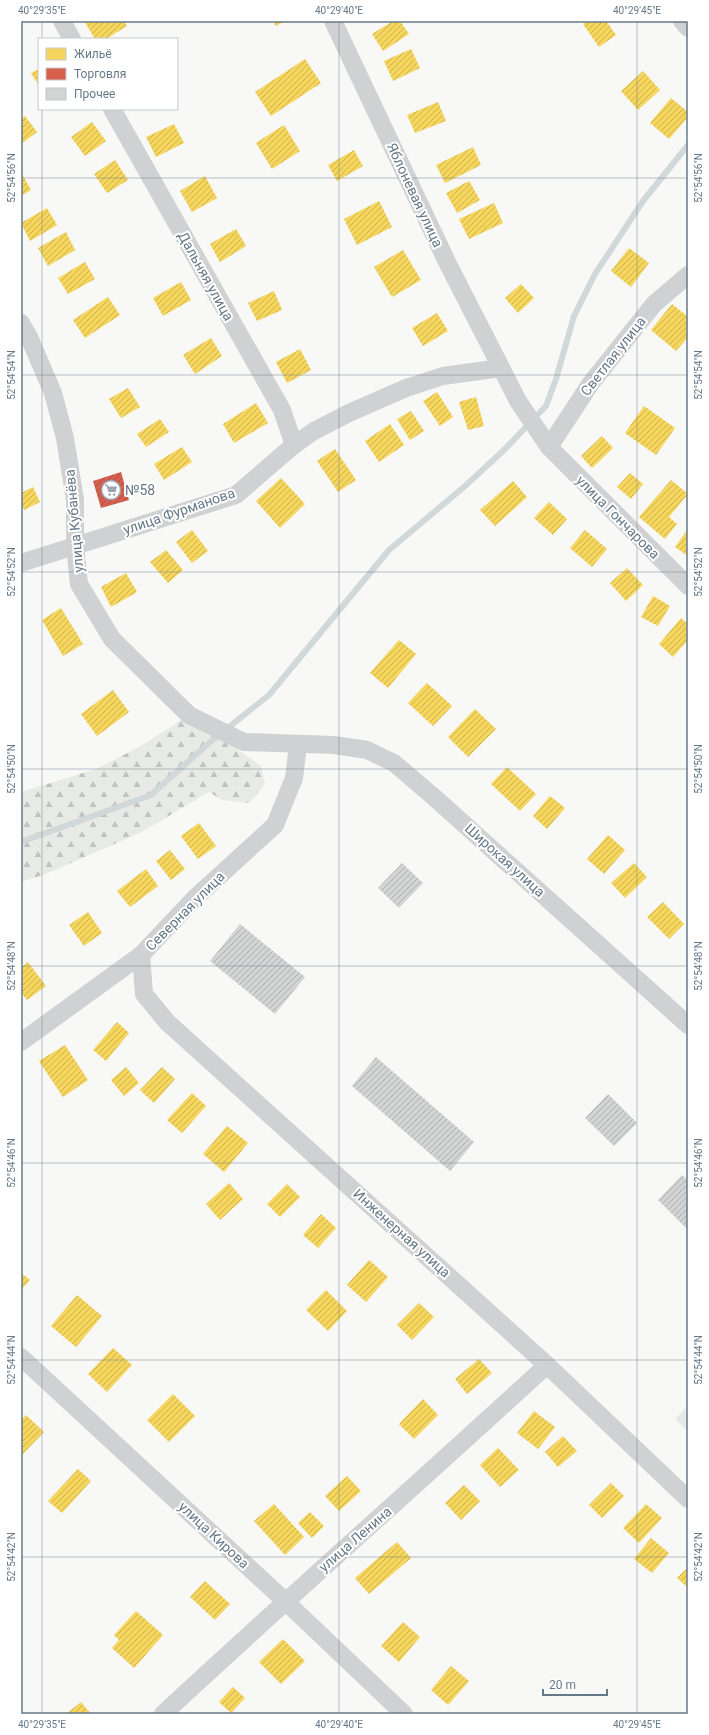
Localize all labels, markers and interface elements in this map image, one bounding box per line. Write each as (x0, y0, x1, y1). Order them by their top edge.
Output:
text: 40°29'35"E (18, 5, 66, 16)
text: 40°29'40"E (315, 5, 363, 16)
text: 40°29'45"E (613, 5, 661, 16)
legend (38, 38, 178, 110)
text: Жильё (74, 47, 112, 61)
text: Торговля (74, 67, 126, 81)
text: Прочее (74, 87, 115, 101)
street label: Яблоневая улица (384, 140, 446, 250)
text: 52°54'56"N (6, 153, 17, 203)
text: 52°54'56"N (693, 153, 704, 203)
street label: Дальняя улица (175, 229, 237, 323)
street label: Светлая улица (577, 313, 649, 399)
text: 52°54'54"N (6, 350, 17, 400)
text: 52°54'54"N (693, 350, 704, 400)
street label: улица Кубанёва (62, 469, 86, 573)
street label: улица Гончарова (573, 472, 663, 562)
supermarket icon: №58 (100, 479, 122, 501)
place label: №58 (125, 482, 155, 498)
street label: улица Фурманова (121, 484, 237, 538)
text: 52°54'52"N (6, 547, 17, 597)
text: 52°54'52"N (693, 547, 704, 597)
text: 52°54'50"N (6, 744, 17, 794)
text: 52°54'50"N (693, 744, 704, 794)
street label: Широкая улица (462, 820, 548, 900)
street label: Северная улица (142, 868, 228, 954)
text: 52°54'48"N (6, 941, 17, 991)
text: 52°54'48"N (693, 941, 704, 991)
text: 52°54'46"N (6, 1138, 17, 1188)
text: 52°54'46"N (693, 1138, 704, 1188)
street label: Инженерная улица (350, 1185, 454, 1281)
text: 52°54'44"N (6, 1335, 17, 1385)
text: 52°54'44"N (693, 1335, 704, 1385)
street label: улица Кирова (176, 1498, 252, 1572)
street label: улица Ленина (315, 1503, 395, 1575)
text: 52°54'42"N (6, 1532, 17, 1582)
text: 52°54'42"N (693, 1532, 704, 1582)
scale bar (543, 1671, 607, 1697)
text: 20 m (549, 1678, 576, 1692)
text: 40°29'35"E (18, 1719, 66, 1730)
text: 40°29'40"E (315, 1719, 363, 1730)
text: 40°29'45"E (613, 1719, 661, 1730)

